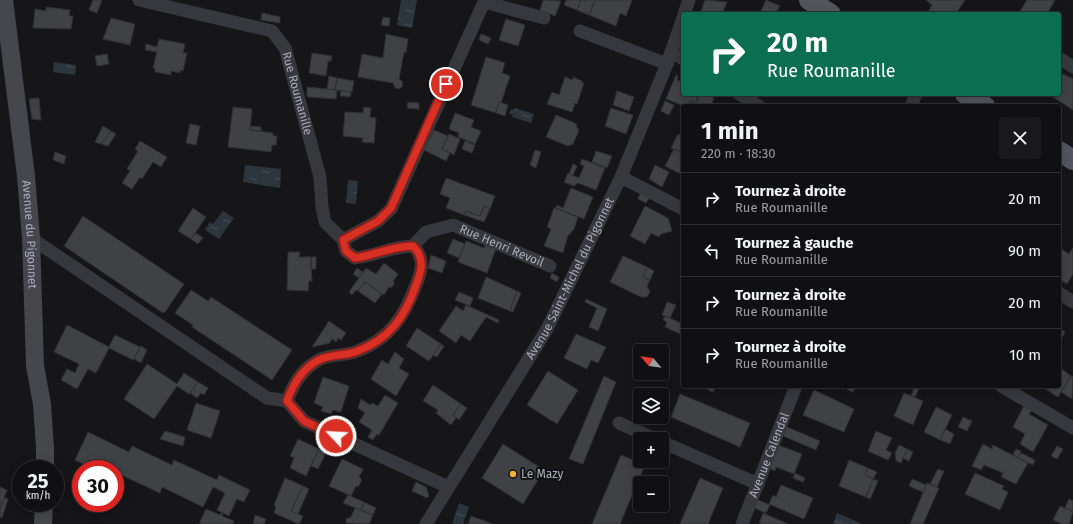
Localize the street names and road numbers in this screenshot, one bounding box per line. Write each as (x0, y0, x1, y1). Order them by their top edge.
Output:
street label: Rue Roumanille (279, 50, 315, 137)
street label: Avenue du Pigonnet (19, 180, 40, 290)
street label: Avenue Saint-Michel du Pigonnet (523, 195, 617, 362)
street label: Rue Henri Revoil (457, 222, 547, 270)
street label: Avenue Calendal (746, 410, 792, 500)

